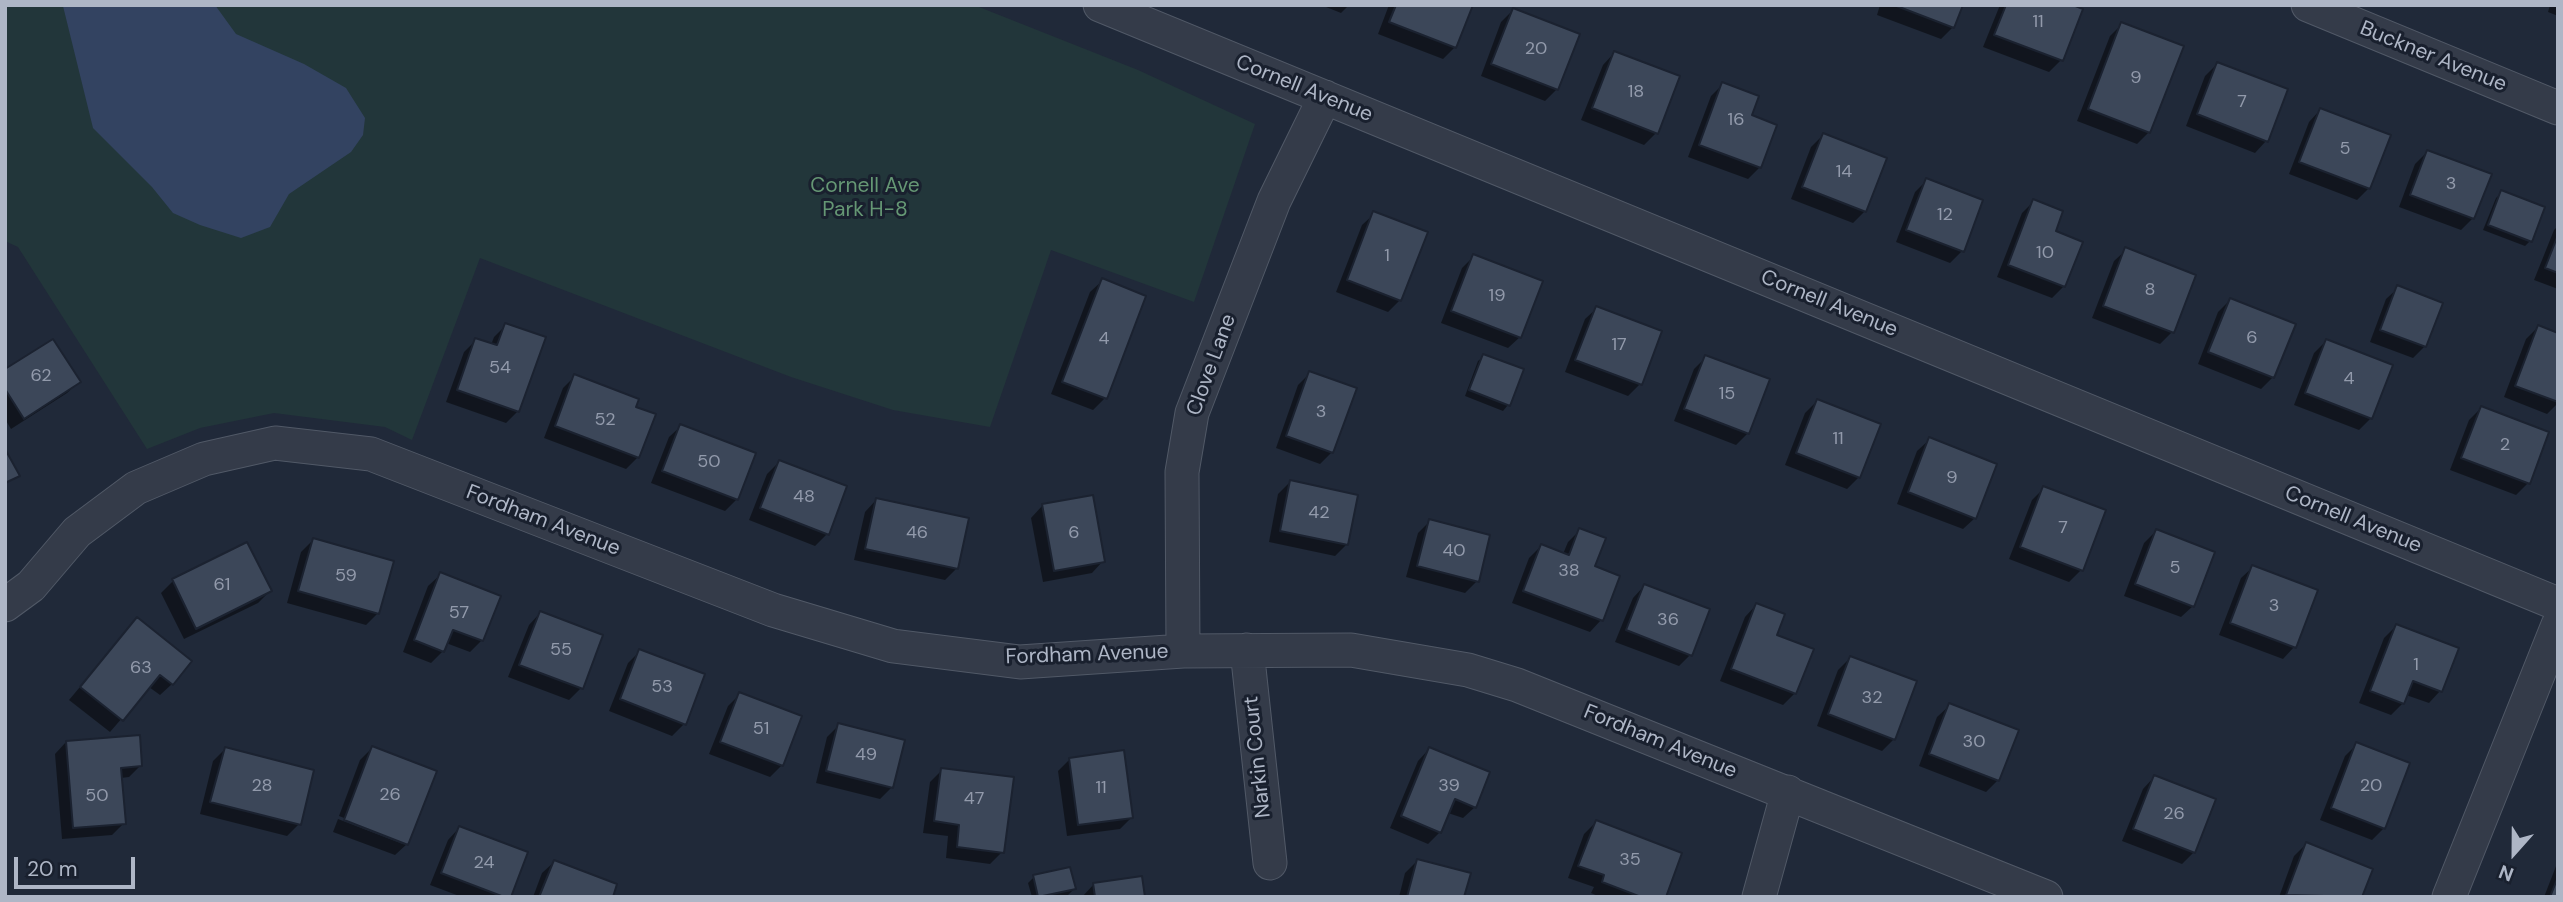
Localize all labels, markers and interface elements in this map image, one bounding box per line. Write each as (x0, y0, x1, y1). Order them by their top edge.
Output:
house number: 11 (2032, 11, 2044, 33)
street label: Buckner Avenue (2356, 16, 2510, 98)
house number: 20 (1525, 38, 1547, 60)
street label: Cornell Avenue (1232, 50, 1376, 128)
house number: 9 (2130, 67, 2142, 89)
house number: 18 (1628, 81, 1644, 103)
house number: 7 (2237, 91, 2247, 113)
house number: 16 (1728, 109, 1744, 131)
house number: 5 (2340, 138, 2350, 160)
house number: 14 (1836, 161, 1852, 183)
park label: Cornell Ave Park H-8 (810, 173, 920, 223)
house number: 3 (2446, 173, 2456, 195)
house number: 12 (1937, 204, 1953, 226)
house number: 10 (2036, 242, 2054, 264)
house number: 1 (1384, 245, 1390, 267)
street label: Cornell Avenue (1757, 265, 1901, 343)
house number: 8 (2145, 279, 2155, 301)
house number: 19 (1489, 285, 1505, 307)
street label: Clove Lane (1182, 311, 1242, 419)
house number: 6 (2246, 327, 2258, 349)
house number: 4 (1099, 328, 1109, 350)
house number: 17 (1611, 334, 1627, 356)
house number: 54 (489, 357, 511, 379)
house number: 62 (30, 365, 52, 387)
house number: 4 (2344, 368, 2354, 390)
house number: 15 (1719, 383, 1735, 405)
house number: 3 (1316, 401, 1326, 423)
house number: 52 (594, 409, 616, 431)
house number: 11 (1832, 428, 1844, 450)
house number: 2 (2500, 434, 2510, 456)
house number: 50 (697, 451, 721, 473)
house number: 9 (1946, 467, 1958, 489)
street label: Fordham Avenue (462, 480, 624, 562)
street label: Cornell Avenue (2281, 481, 2425, 559)
house number: 48 (793, 486, 815, 508)
house number: 42 (1308, 502, 1330, 524)
house number: 7 (2058, 517, 2068, 539)
house number: 46 (906, 522, 928, 544)
house number: 6 (1068, 522, 1080, 544)
house number: 40 (1442, 540, 1466, 562)
house number: 5 (2170, 557, 2180, 579)
house number: 38 (1558, 560, 1580, 582)
house number: 59 (335, 565, 357, 587)
house number: 61 (214, 574, 230, 596)
house number: 3 (2269, 595, 2279, 617)
house number: 57 (449, 602, 469, 624)
house number: 36 (1657, 609, 1679, 631)
house number: 55 (550, 639, 572, 661)
street label: Fordham Avenue (1005, 640, 1169, 670)
house number: 1 (2413, 654, 2419, 676)
house number: 63 (130, 657, 152, 679)
house number: 53 (651, 676, 673, 698)
house number: 32 (1861, 687, 1883, 709)
street label: Narkin Court (1239, 695, 1277, 819)
street label: Fordham Avenue (1580, 700, 1740, 784)
house number: 51 (753, 718, 769, 740)
house number: 30 (1963, 731, 1985, 753)
house number: 49 (855, 744, 877, 766)
house number: 28 (251, 775, 273, 797)
house number: 39 (1438, 775, 1460, 797)
house number: 20 (2360, 775, 2382, 797)
house number: 11 (1095, 777, 1107, 799)
house number: 26 (379, 784, 401, 806)
house number: 50 (85, 785, 109, 807)
house number: 47 (964, 788, 984, 810)
house number: 26 (2163, 803, 2185, 825)
north arrow (2479, 818, 2549, 888)
scale bar (18, 842, 138, 886)
house number: 35 (1619, 849, 1641, 871)
house number: 24 (474, 852, 494, 874)
text: 20 m (27, 855, 78, 883)
text: N (2495, 859, 2517, 887)

